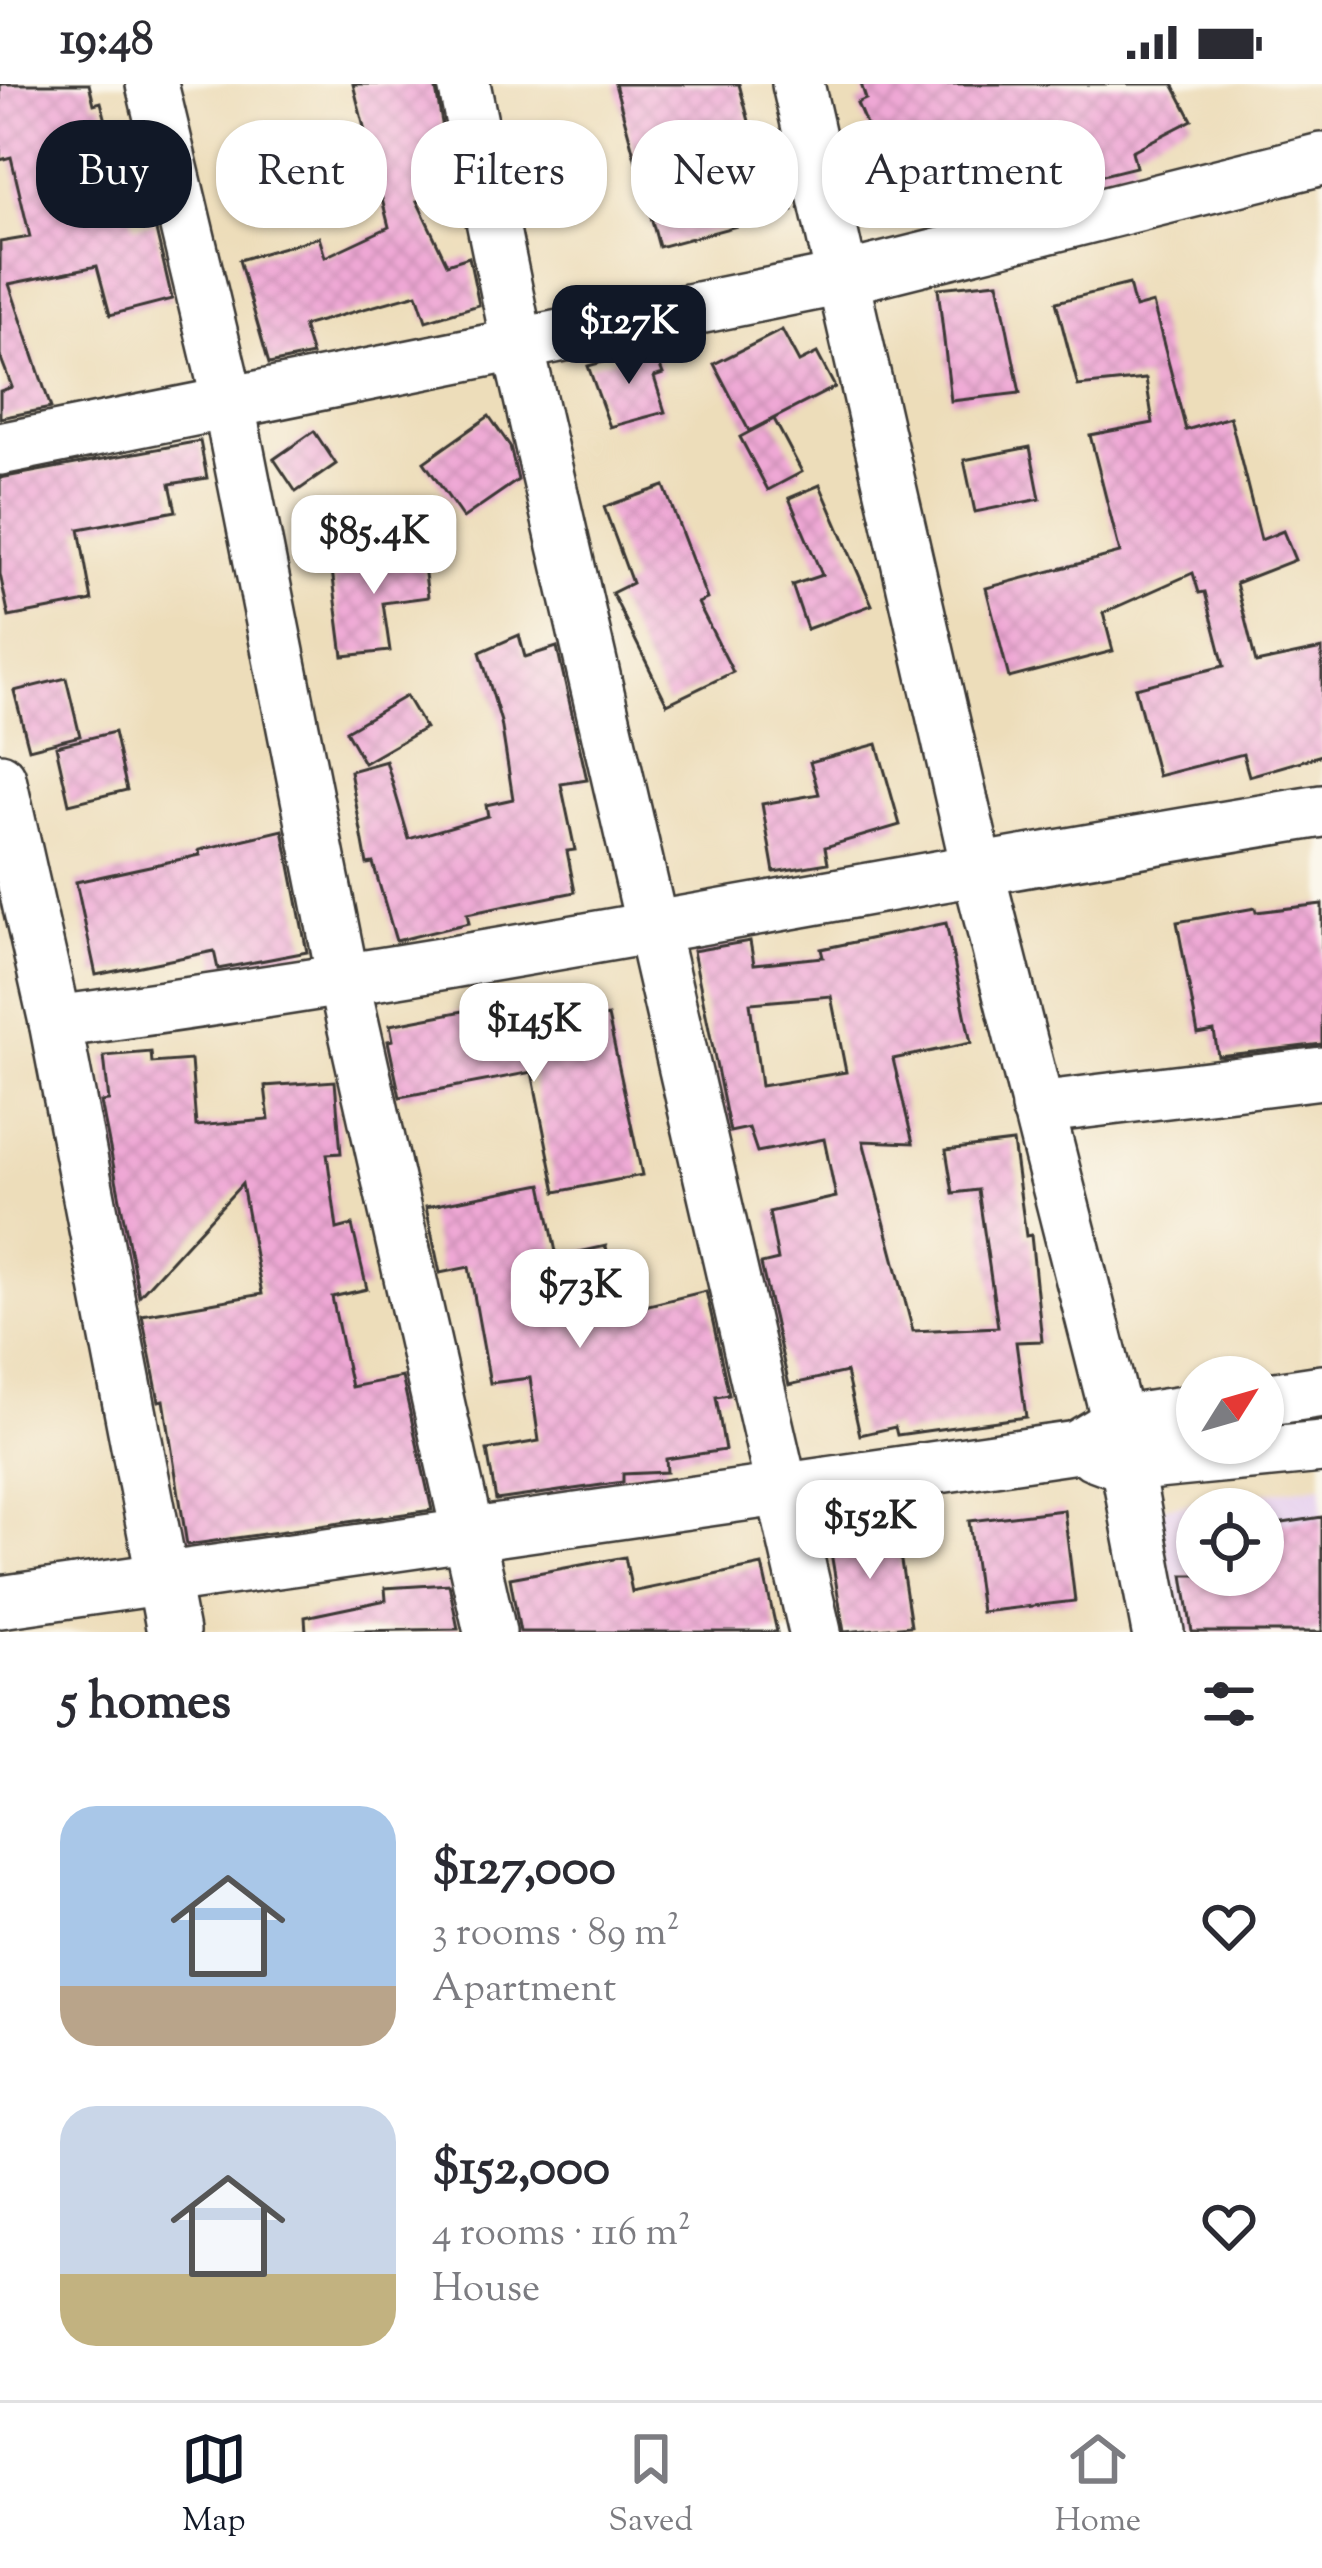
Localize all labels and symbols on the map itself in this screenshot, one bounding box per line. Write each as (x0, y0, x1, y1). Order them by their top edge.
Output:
pin: $127K (545, 285, 713, 387)
pin: $85.4K (276, 495, 472, 597)
pin: $145K (450, 983, 618, 1085)
pin: $73K (509, 1249, 651, 1351)
north arrow (1176, 1356, 1284, 1464)
pin: $152K (786, 1480, 954, 1582)

